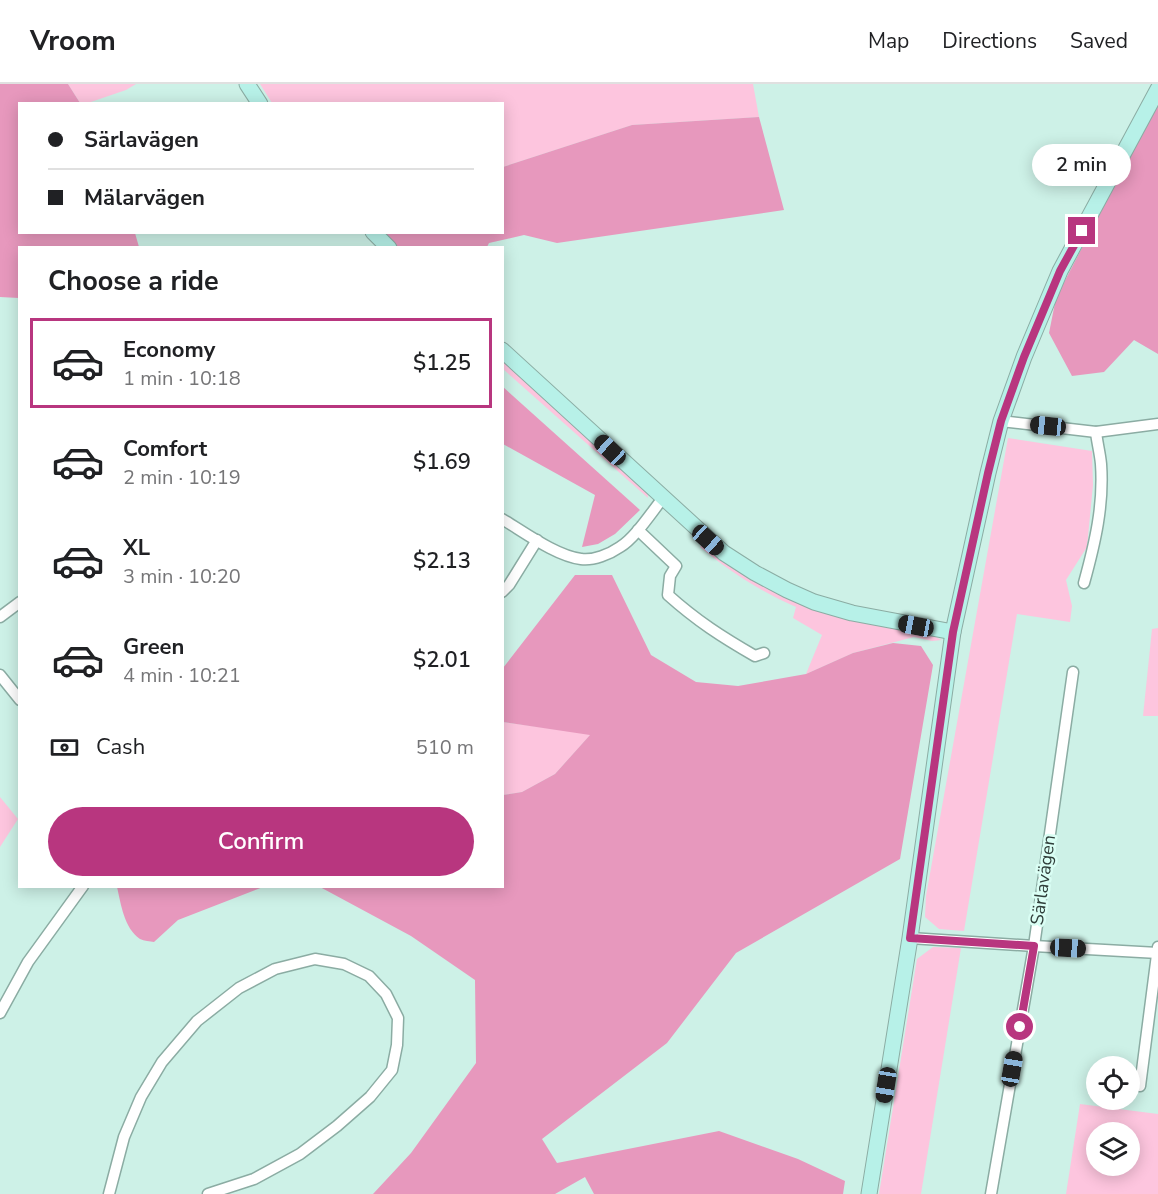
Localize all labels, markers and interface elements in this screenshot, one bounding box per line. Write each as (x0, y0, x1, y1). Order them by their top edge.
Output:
text: Vroom (30, 22, 116, 60)
text: Map (868, 27, 909, 55)
text: Directions (942, 27, 1037, 55)
text: Saved (1070, 27, 1128, 55)
text: Särlavägen (84, 125, 199, 155)
callout: 2 min (1032, 144, 1132, 186)
text: 2 min (1056, 151, 1107, 178)
text: Mälarvägen (84, 183, 205, 213)
route end (1068, 217, 1095, 244)
text: Choose a ride (48, 263, 219, 300)
text: Economy (123, 335, 215, 365)
icon: car (51, 336, 105, 390)
text: $1.25 (413, 348, 471, 378)
text: 1 min · 10:18 (123, 365, 241, 392)
car (1029, 415, 1067, 437)
car (591, 431, 629, 469)
text: Comfort (123, 434, 207, 464)
icon: car (51, 435, 105, 489)
text: $1.69 (413, 447, 471, 477)
text: 2 min · 10:19 (123, 464, 241, 491)
car (689, 521, 727, 559)
text: XL (123, 533, 150, 563)
icon: car (51, 534, 105, 588)
text: $2.13 (413, 546, 471, 576)
text: 3 min · 10:20 (123, 563, 241, 590)
car (897, 614, 935, 638)
text: Green (123, 632, 184, 662)
icon: car (51, 633, 105, 687)
text: $2.01 (413, 645, 471, 675)
text: 4 min · 10:21 (123, 662, 241, 689)
icon: cash (48, 731, 81, 764)
text: Cash (96, 732, 145, 762)
text: 510 m (416, 734, 474, 761)
button: Confirm (48, 807, 474, 876)
street label: Särlavägen (1025, 833, 1061, 927)
car (1050, 938, 1086, 958)
route start (1006, 1013, 1033, 1040)
car (1000, 1050, 1024, 1088)
map controls (1086, 1056, 1140, 1176)
button: locate (1086, 1056, 1140, 1110)
car (874, 1066, 898, 1104)
button: layers (1086, 1122, 1140, 1176)

